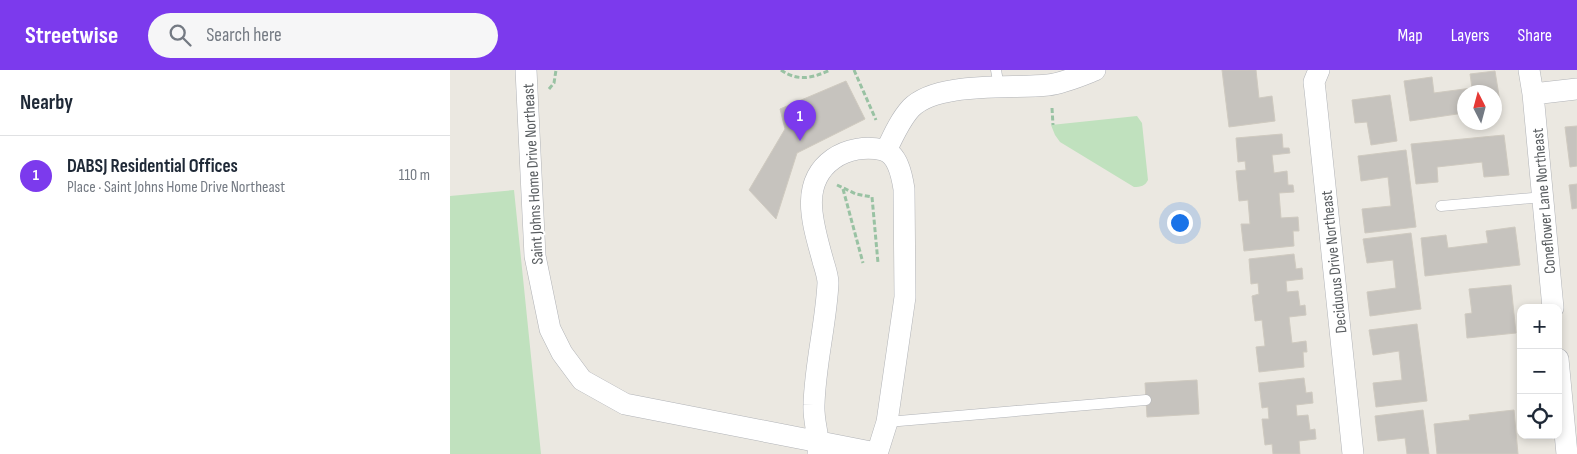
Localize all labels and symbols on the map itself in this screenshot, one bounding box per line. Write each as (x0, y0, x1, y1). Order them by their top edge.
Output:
street label: Saint Johns Home Drive Northeast (519, 83, 548, 265)
north arrow (1457, 85, 1502, 130)
pin: 1 (784, 100, 816, 141)
street label: Coneflower Lane Northeast (1529, 127, 1560, 274)
street label: Deciduous Drive Northeast (1318, 189, 1351, 334)
your location (1167, 210, 1193, 236)

